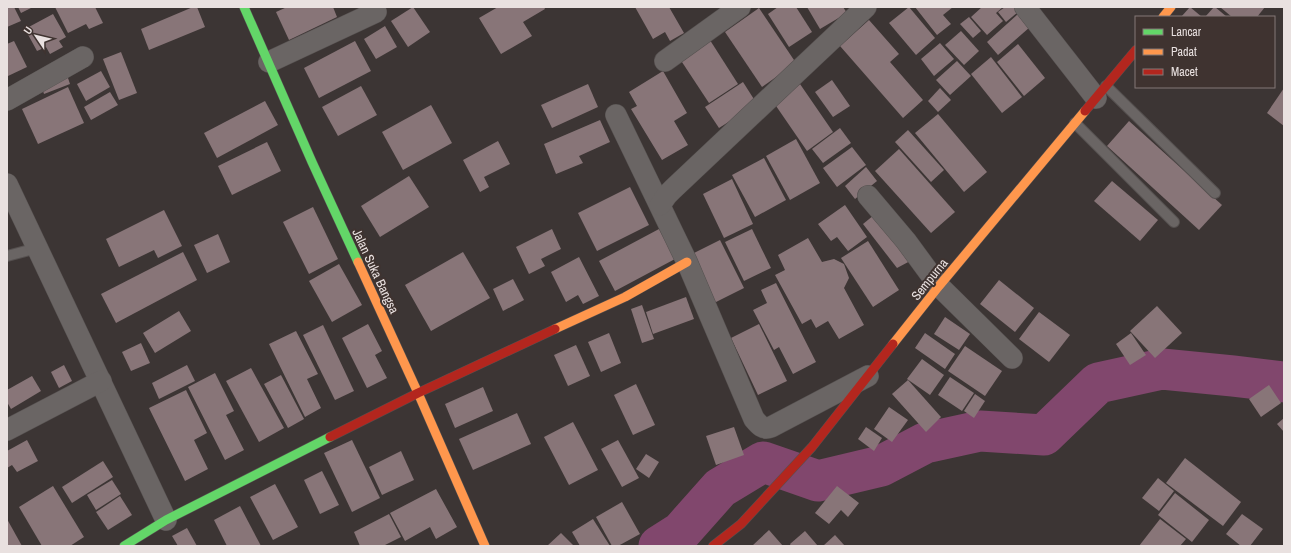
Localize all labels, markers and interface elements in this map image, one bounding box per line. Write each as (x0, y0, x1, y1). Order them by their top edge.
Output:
north arrow (16, 16, 56, 56)
legend (1135, 16, 1275, 88)
text: U (20, 24, 35, 37)
text: Lancar (1171, 24, 1202, 40)
text: Padat (1171, 44, 1197, 60)
text: Macet (1171, 64, 1198, 80)
street label: Jalan Suka Bangsa (348, 226, 403, 316)
street label: Sempurna (907, 255, 952, 304)

